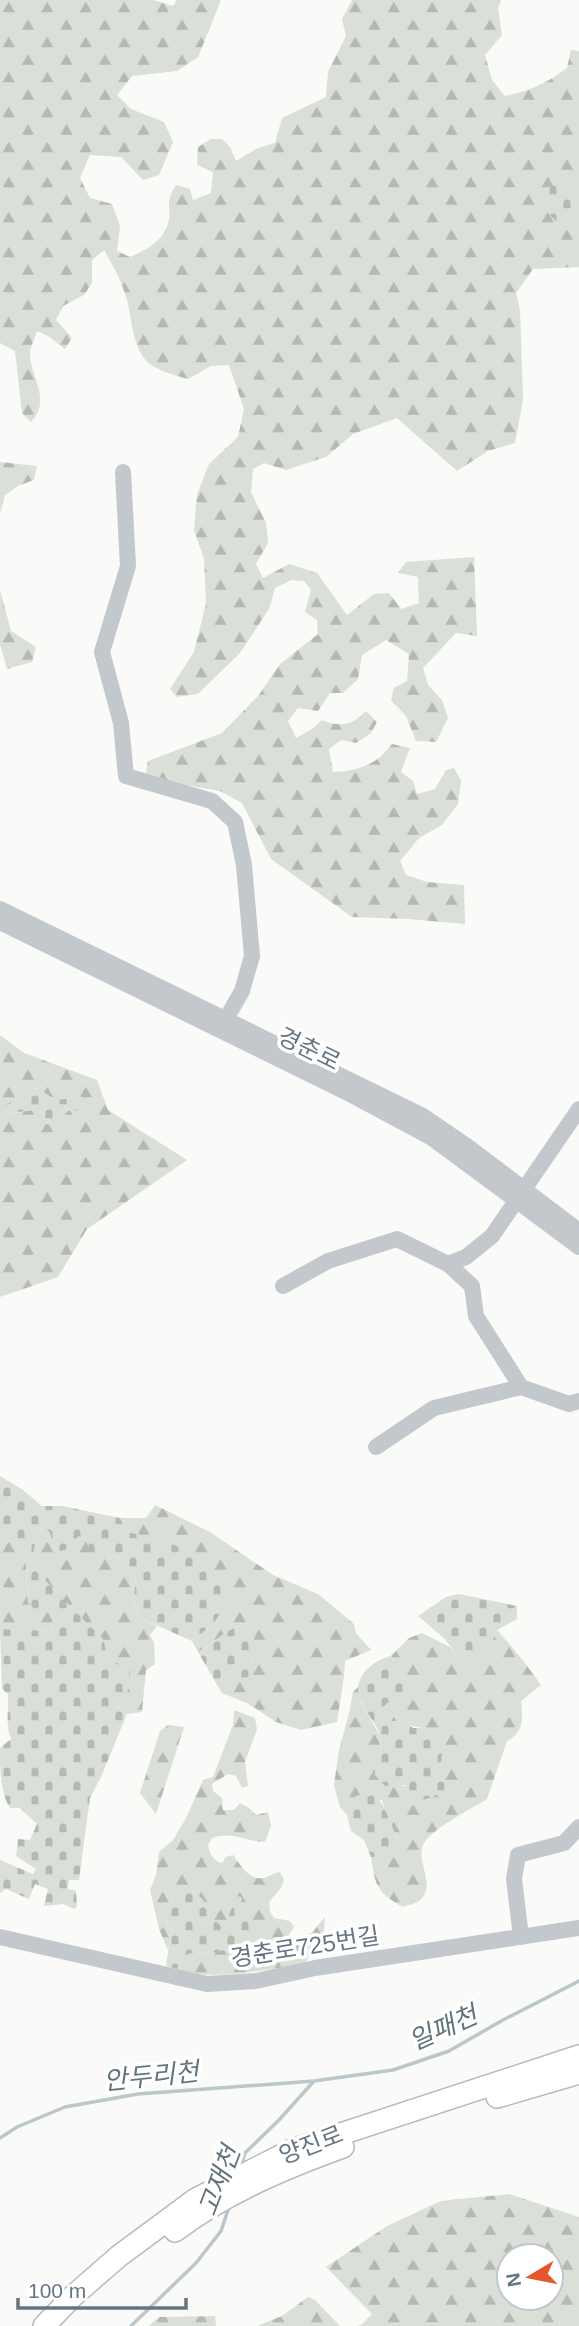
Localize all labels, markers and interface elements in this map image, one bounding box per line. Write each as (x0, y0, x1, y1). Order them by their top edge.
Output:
street label: 경춘로 (274, 1022, 345, 1075)
street label: 경춘로725번길 (229, 1921, 381, 1972)
water label: 일패천 (404, 1998, 485, 2056)
water label: 안두리천 (102, 2056, 203, 2096)
street label: 양진로 (275, 2120, 347, 2169)
water label: 고재천 (192, 2139, 247, 2220)
north arrow (495, 2242, 565, 2312)
scale bar (18, 2266, 186, 2310)
text: N (502, 2271, 525, 2288)
text: 100 m (28, 2279, 86, 2302)

